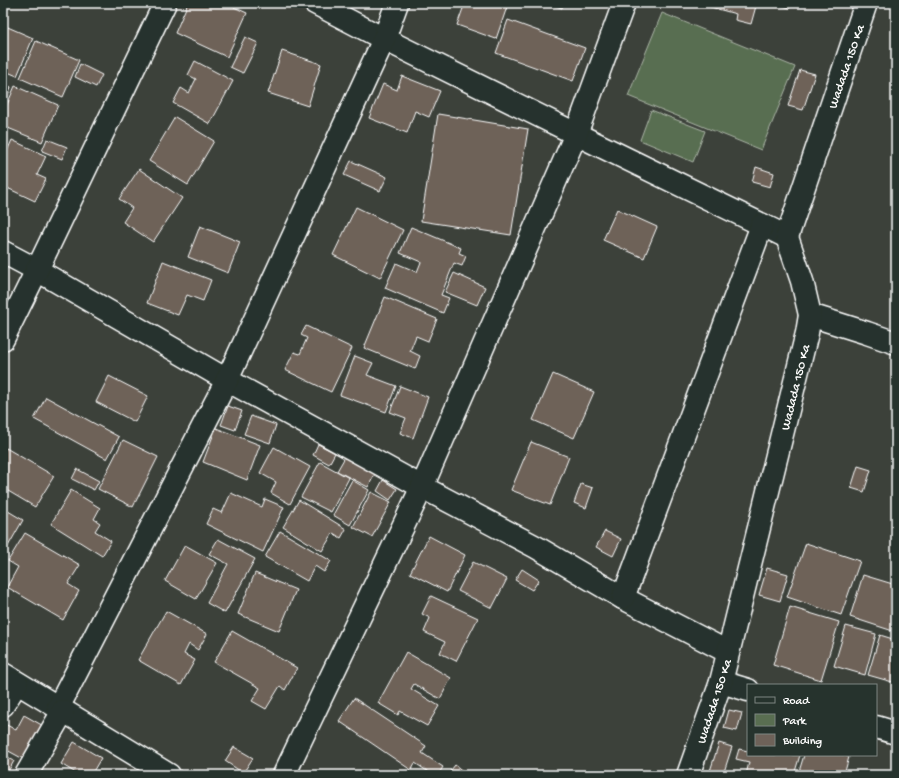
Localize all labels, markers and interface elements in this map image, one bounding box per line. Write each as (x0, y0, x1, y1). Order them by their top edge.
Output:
street label: Wadada 150 Ka (826, 22, 869, 111)
street label: Wadada 150 Ka (779, 342, 815, 432)
street label: Wadada 150 Ka (695, 657, 736, 746)
legend (747, 684, 877, 756)
text: Road (783, 695, 810, 709)
text: Park (782, 715, 808, 729)
text: Building (782, 735, 822, 749)

